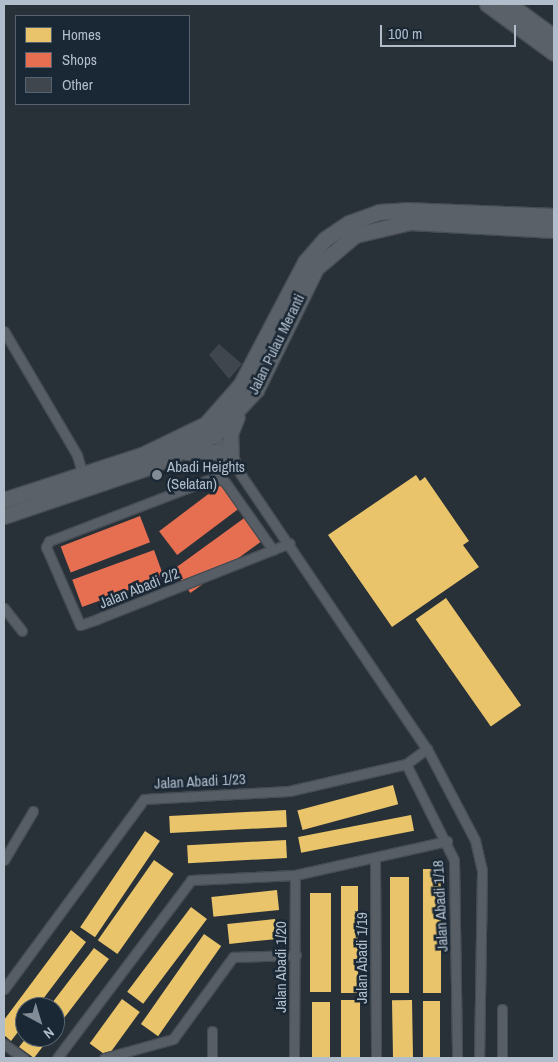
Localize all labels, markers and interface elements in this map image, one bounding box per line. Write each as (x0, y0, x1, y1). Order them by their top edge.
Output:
legend (15, 15, 190, 105)
scale bar (383, 15, 519, 47)
text: 100 m (388, 23, 422, 44)
text: Homes (62, 24, 101, 45)
text: Shops (62, 49, 97, 70)
text: Other (62, 74, 93, 95)
street label: Jalan Pulau Meranti (244, 291, 308, 397)
place label: Abadi Heights (Selatan) (167, 457, 245, 492)
marker: Abadi Heights (Selatan) (151, 469, 163, 481)
street label: Jalan Abadi 2/2 (96, 564, 182, 612)
street label: Jalan Abadi 1/23 (153, 770, 247, 792)
street label: Jalan Abadi 1/18 (429, 859, 451, 953)
street label: Jalan Abadi 1/19 (353, 912, 371, 1004)
street label: Jalan Abadi 1/20 (272, 921, 290, 1013)
north arrow (15, 997, 65, 1047)
text: N (40, 1023, 58, 1042)

